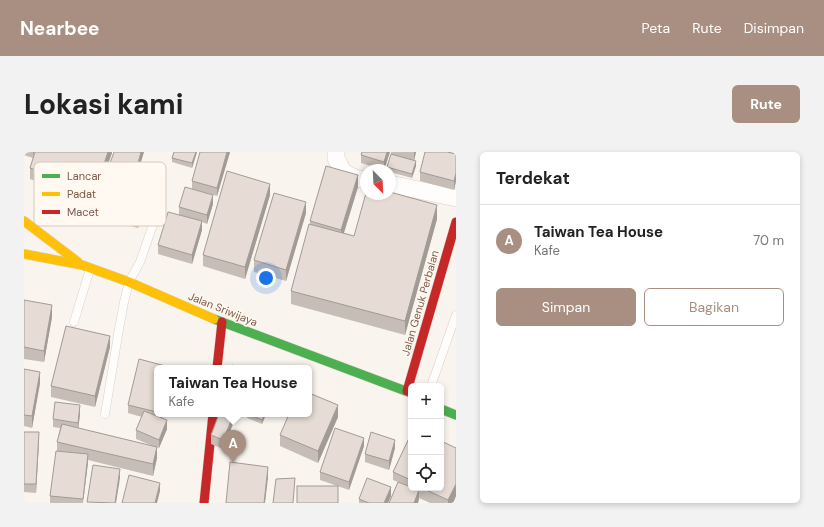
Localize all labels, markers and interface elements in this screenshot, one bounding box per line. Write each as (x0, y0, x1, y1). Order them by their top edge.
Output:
text: Nearbee (20, 16, 100, 41)
text: Peta (642, 19, 670, 37)
text: Rute (692, 19, 722, 37)
text: Disimpan (744, 19, 804, 37)
button: Rute (732, 85, 800, 123)
text: Lokasi kami (24, 86, 183, 123)
legend (34, 162, 166, 226)
north arrow (360, 164, 396, 200)
text: Terdekat (496, 167, 570, 189)
text: Lancar (67, 169, 101, 183)
text: Padat (67, 187, 96, 201)
text: Macet (67, 205, 99, 219)
text: Taiwan Tea House (534, 222, 663, 242)
text: A (504, 232, 514, 249)
text: 70 m (753, 232, 784, 249)
text: Kafe (534, 242, 560, 259)
street label: Jalan Genuk Perbalan (398, 249, 442, 357)
your location (256, 268, 276, 288)
button: Simpan (496, 288, 636, 326)
button: Bagikan (644, 288, 784, 326)
street label: Jalan Sriwijaya (186, 289, 260, 329)
popup (154, 365, 312, 417)
text: Taiwan Tea House (168, 373, 298, 393)
map controls (408, 383, 444, 491)
button: + (408, 383, 444, 419)
text: Kafe (168, 393, 194, 410)
button: − (408, 419, 444, 455)
pin: A (220, 430, 246, 463)
button: locate (408, 455, 444, 491)

